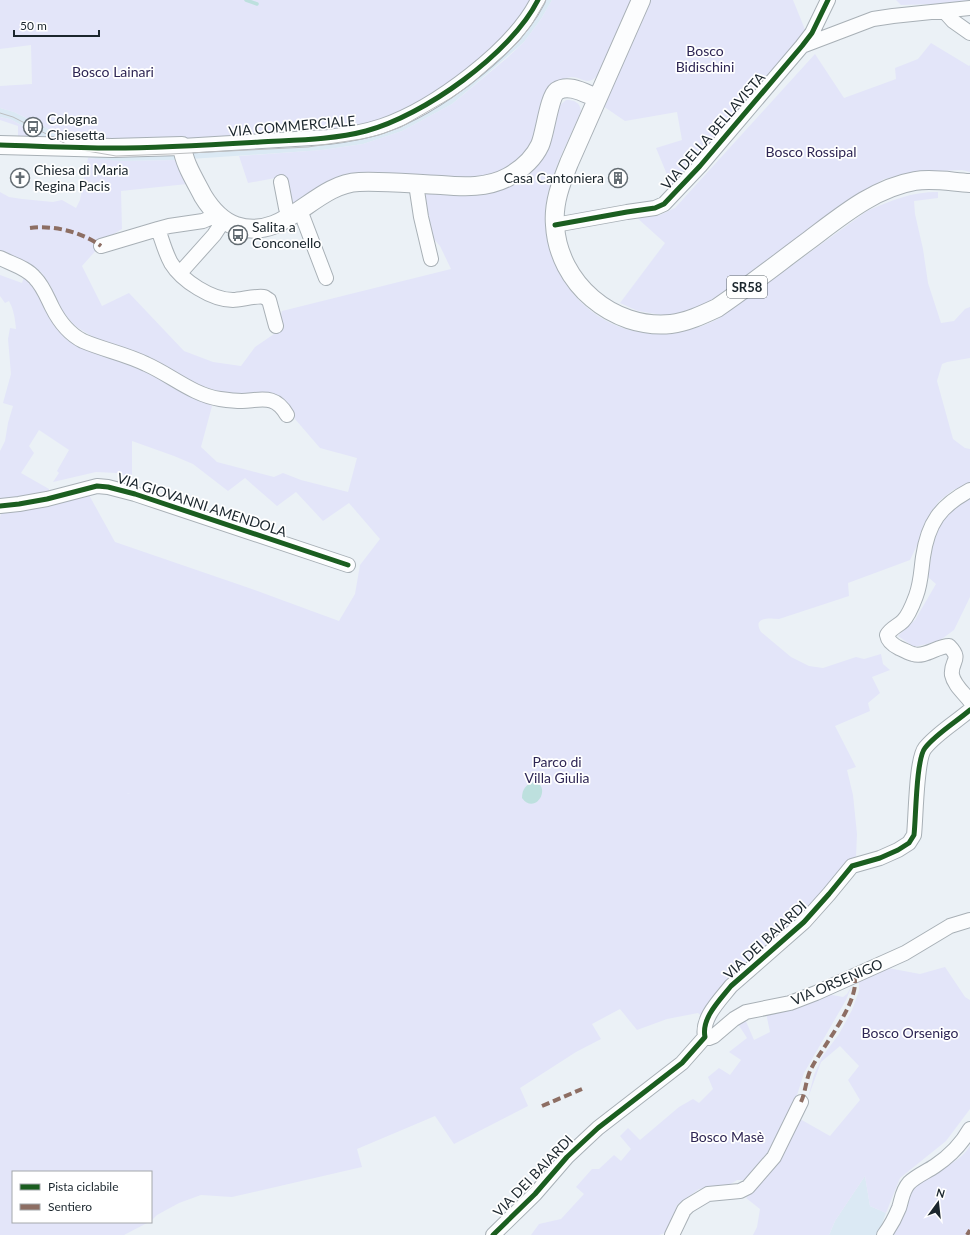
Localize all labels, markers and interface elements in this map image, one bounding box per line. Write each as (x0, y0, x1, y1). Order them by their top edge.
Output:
scale bar (14, 12, 99, 38)
text: 50 m (20, 18, 47, 33)
park label: Bosco Bidischini (676, 42, 734, 75)
park label: Bosco Lainari (72, 63, 154, 80)
street label: VIA DELLA BELLAVISTA (657, 68, 768, 193)
place label: Cologna Chiesetta (47, 110, 105, 143)
street label: VIA COMMERCIALE (228, 111, 356, 140)
bus stop icon: Cologna Chiesetta (22, 116, 44, 138)
park label: Bosco Rossipal (766, 143, 856, 160)
place label: Chiesa di Maria Regina Pacis (34, 161, 129, 194)
church icon: Chiesa di Maria Regina Pacis (9, 167, 31, 189)
building icon: Casa Cantoniera (607, 167, 629, 189)
place label: Casa Cantoniera (504, 169, 604, 186)
place label: Salita a Conconello (252, 218, 321, 251)
bus stop icon: Salita a Conconello (227, 224, 249, 246)
road number: SR58 (727, 276, 767, 298)
street label: VIA GIOVANNI AMENDOLA (115, 469, 290, 540)
park label: Parco di Villa Giulia (525, 753, 590, 786)
street label: VIA DEI BAIARDI (720, 897, 810, 982)
street label: VIA ORSENIGO (789, 955, 885, 1008)
park label: Bosco Orsenigo (862, 1024, 958, 1041)
park label: Bosco Masè (690, 1128, 764, 1145)
street label: VIA DEI BAIARDI (489, 1131, 576, 1220)
legend (12, 1171, 152, 1223)
text: Pista ciclabile (48, 1179, 119, 1194)
north arrow (918, 1183, 958, 1223)
text: N (935, 1185, 946, 1200)
text: Sentiero (48, 1199, 92, 1214)

